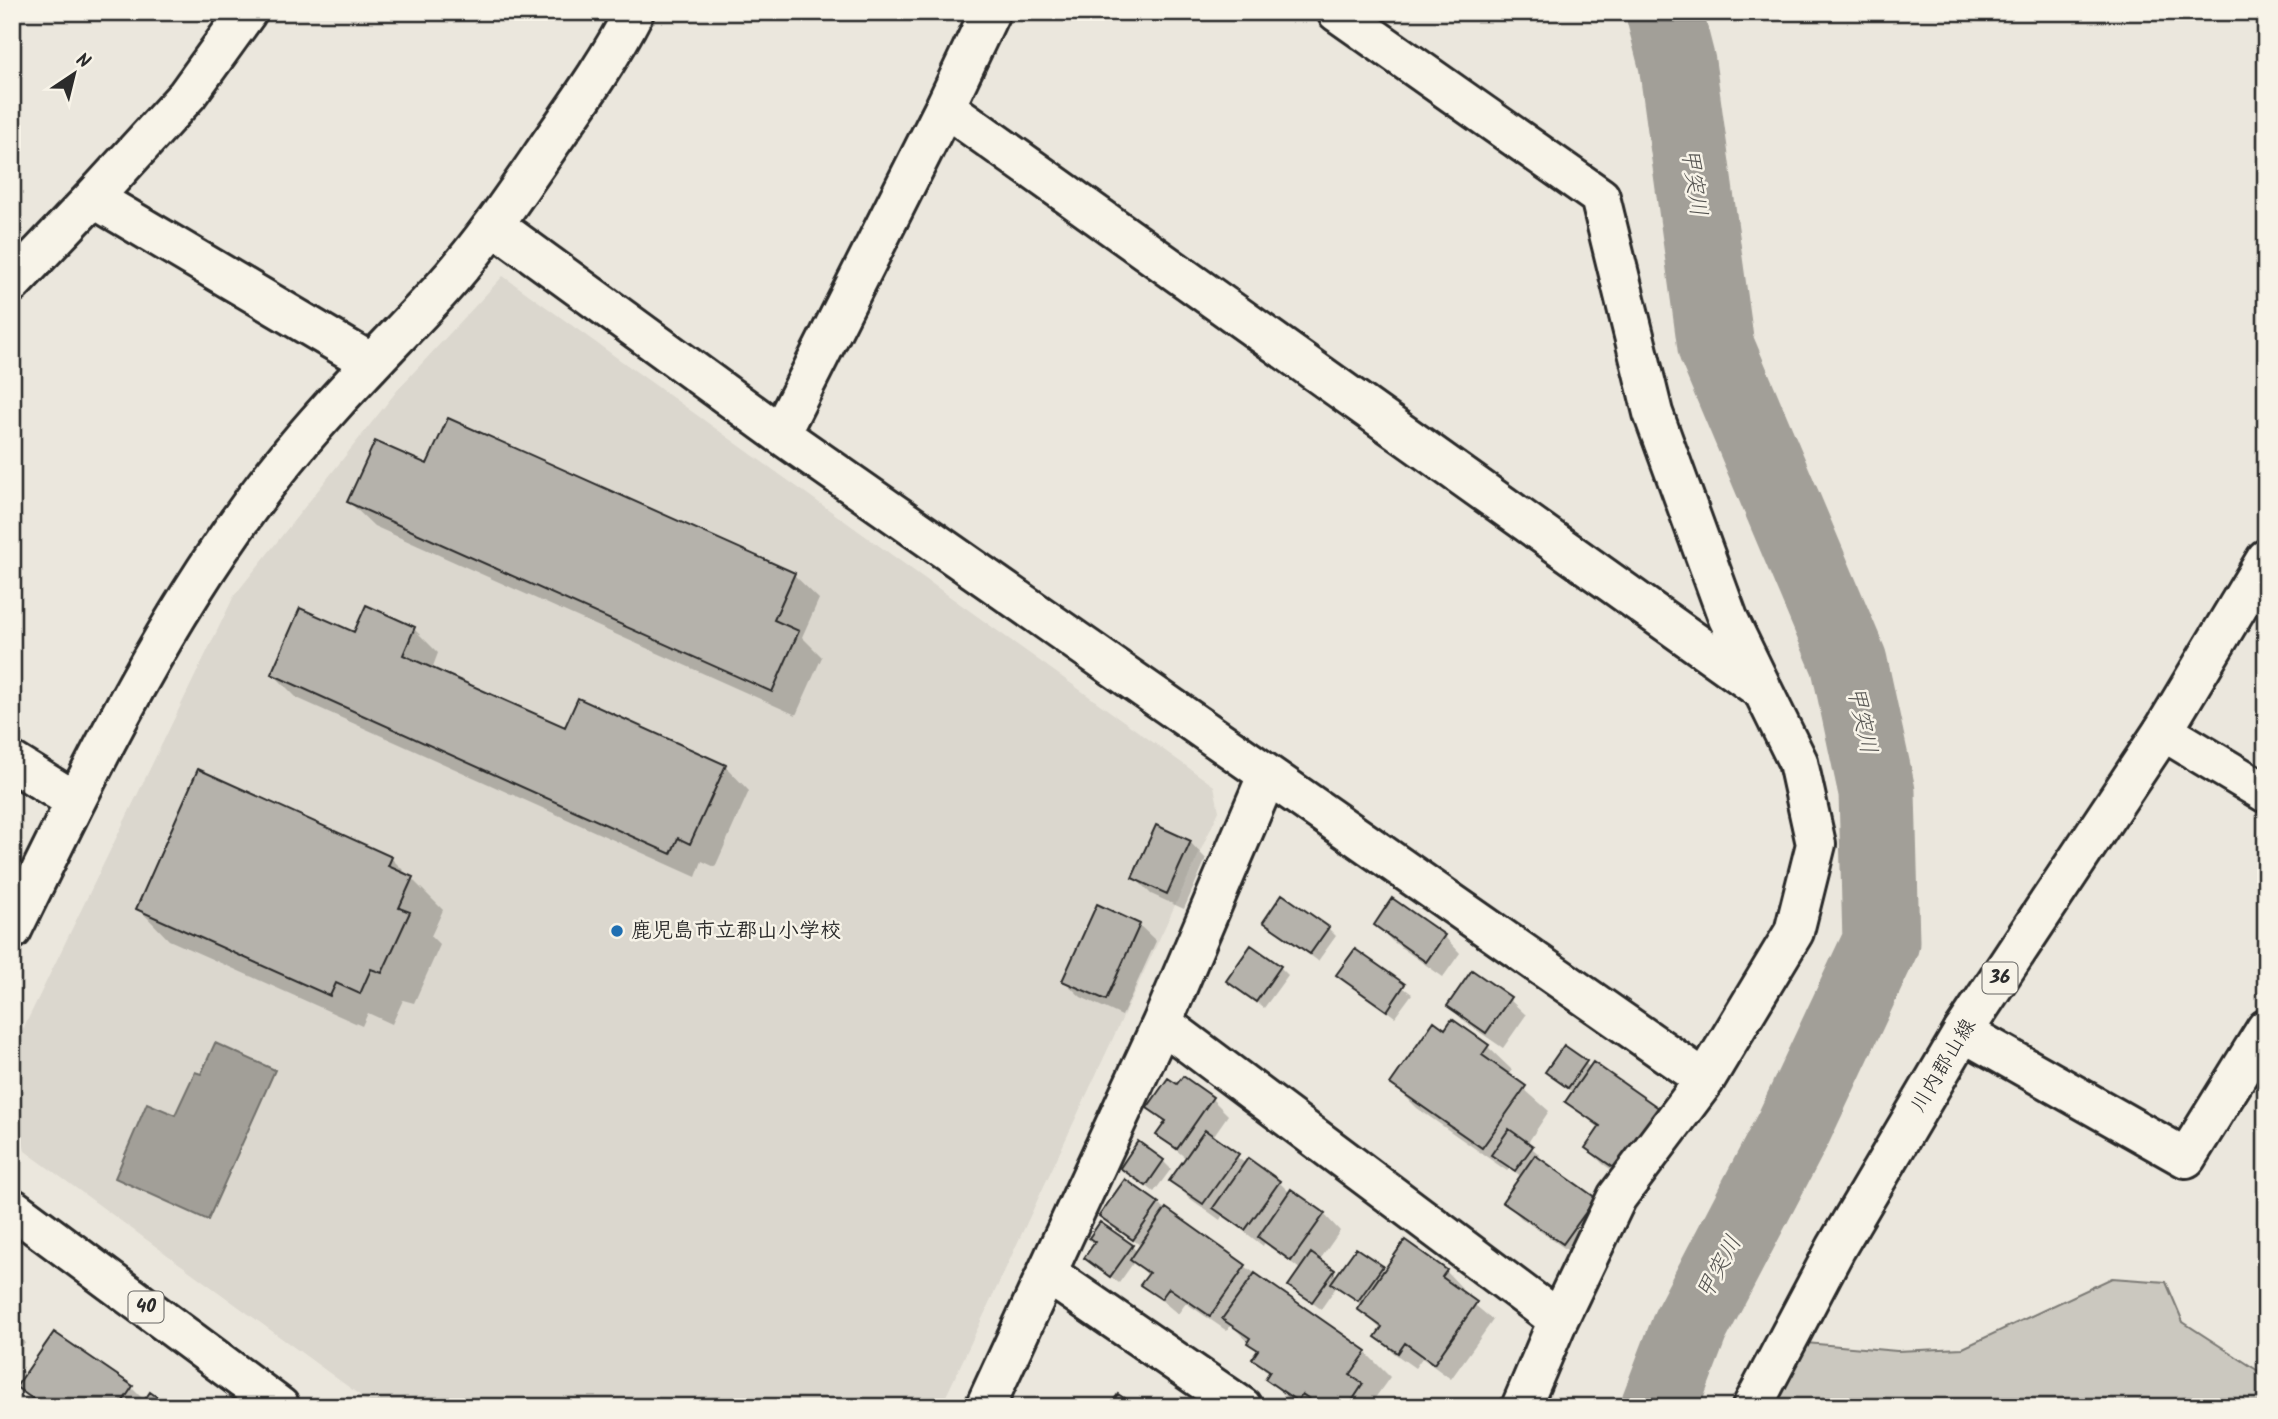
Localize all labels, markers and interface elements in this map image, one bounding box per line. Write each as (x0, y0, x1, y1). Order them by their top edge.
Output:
north arrow (38, 38, 108, 108)
text: N (69, 46, 96, 77)
water label: 甲突川 (1670, 145, 1716, 219)
water label: 甲突川 (1836, 683, 1886, 757)
place label: 鹿児島市立郡山小学校 (631, 915, 841, 948)
marker: 鹿児島市立郡山小学校 (609, 923, 625, 939)
road number: 36 (1982, 962, 2018, 994)
street label: 川内郡山線 (1903, 1013, 1985, 1119)
water label: 甲突川 (1688, 1229, 1752, 1307)
road number: 40 (128, 1292, 164, 1322)

